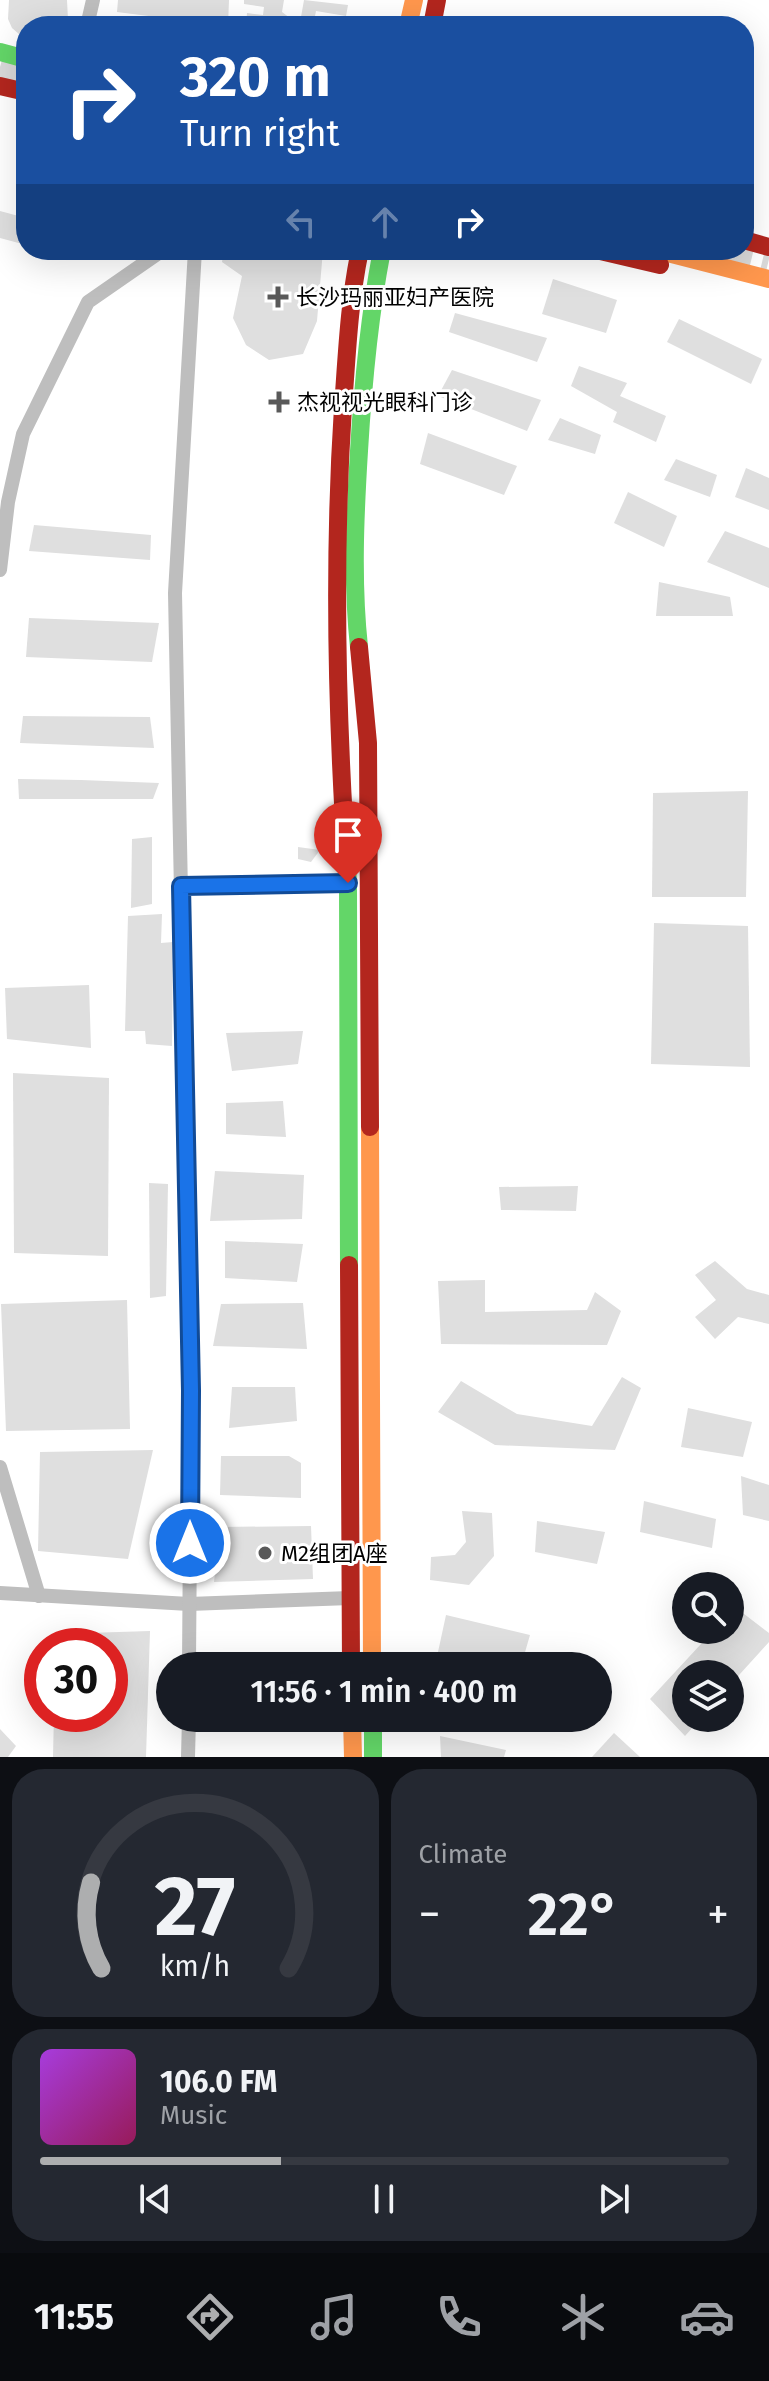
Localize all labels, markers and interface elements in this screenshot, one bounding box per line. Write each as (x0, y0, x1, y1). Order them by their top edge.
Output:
text: 320 m (180, 44, 331, 111)
icon: right (48, 48, 152, 152)
text: Turn right (180, 112, 340, 156)
icon: left (279, 200, 323, 244)
icon: ahead (363, 200, 407, 244)
icon: right (447, 200, 491, 244)
place label: 长沙玛丽亚妇产医院 (296, 284, 494, 311)
marker: 长沙玛丽亚妇产医院 (267, 286, 289, 308)
place label: 杰视视光眼科门诊 (297, 389, 473, 416)
marker: 杰视视光眼科门诊 (268, 391, 290, 413)
pin (314, 801, 382, 883)
icon: arrive (326, 813, 370, 857)
position arrow (148, 1501, 232, 1585)
place label: M2组团A座 (281, 1540, 388, 1567)
marker: M2组团A座 (256, 1544, 274, 1562)
map controls (672, 1572, 744, 1732)
button: search (672, 1572, 744, 1644)
speed limit sign: 30 (24, 1628, 128, 1732)
button: layers (672, 1660, 744, 1732)
text: 11:56 · 1 min · 400 m (251, 1674, 517, 1710)
text: Climate (419, 1839, 507, 1870)
text: 27 (155, 1857, 236, 1957)
text: 22° (527, 1879, 620, 1951)
text: − (419, 1888, 441, 1941)
text: + (707, 1888, 729, 1941)
text: km/h (160, 1949, 231, 1984)
text: 106.0 FM (160, 2064, 277, 2100)
text: Music (160, 2100, 227, 2131)
icon: previous (133, 2177, 177, 2221)
icon: pause (362, 2177, 406, 2221)
icon: next (592, 2177, 636, 2221)
icon: directions (182, 2289, 238, 2345)
icon: music (306, 2289, 362, 2345)
icon: phone (431, 2289, 487, 2345)
icon: climate (555, 2289, 611, 2345)
icon: car (679, 2289, 735, 2345)
text: 11:55 (34, 2295, 114, 2339)

